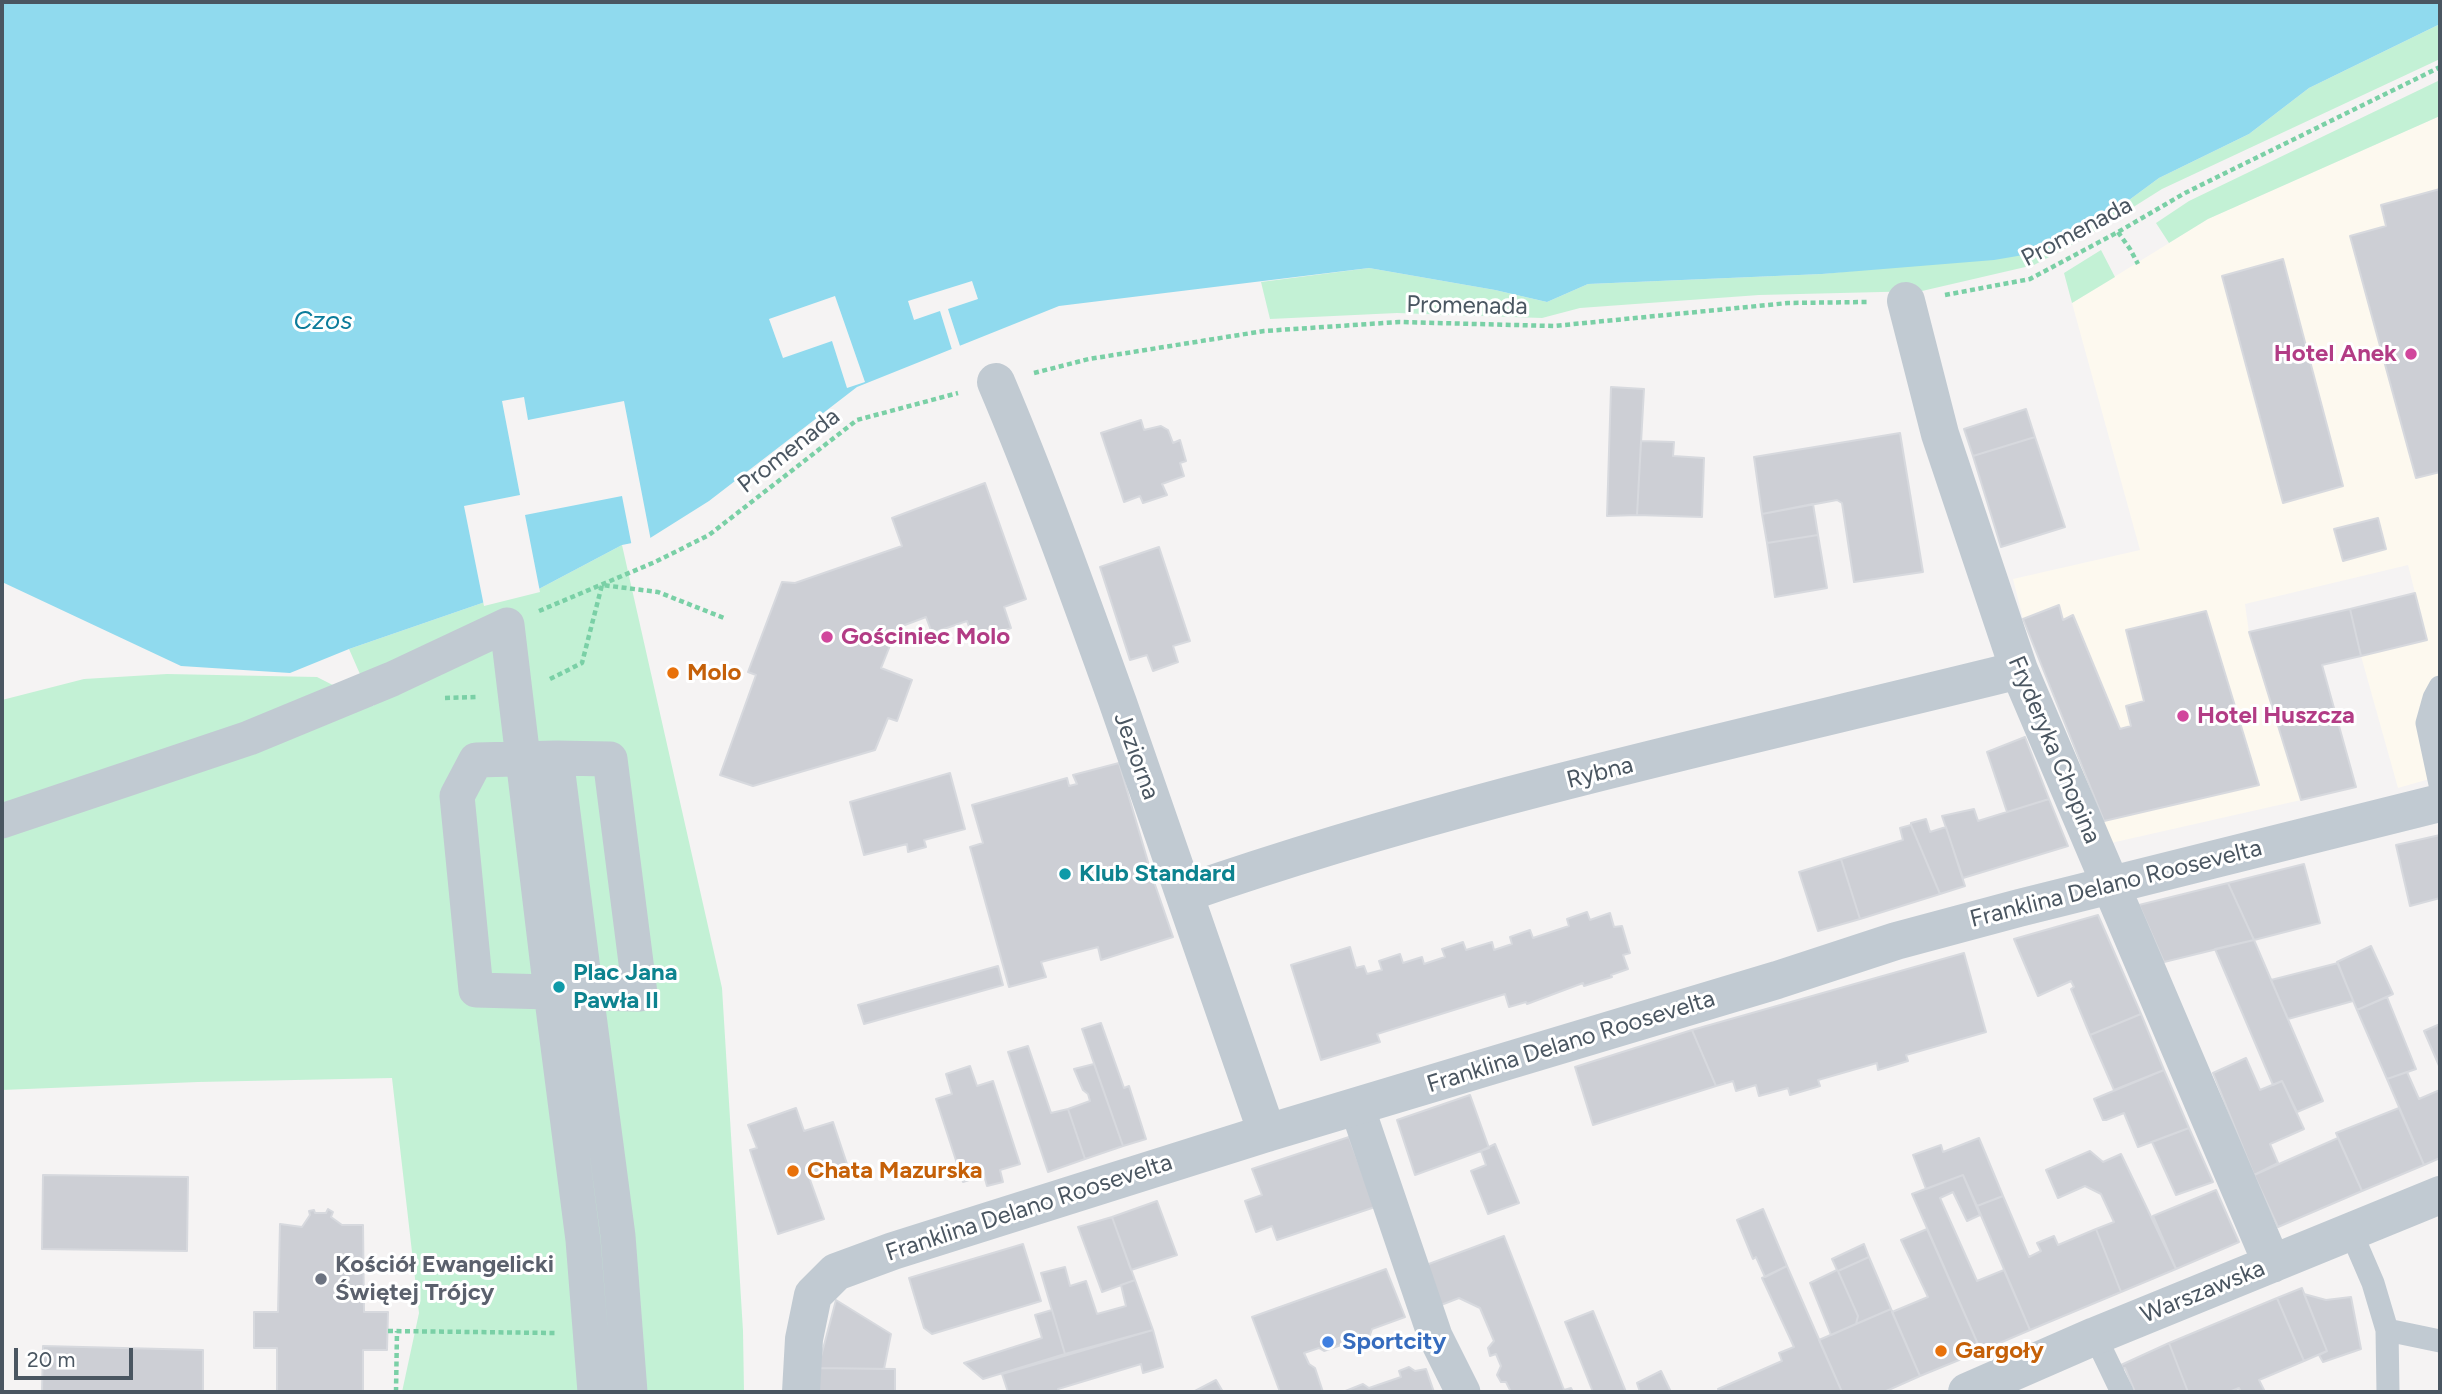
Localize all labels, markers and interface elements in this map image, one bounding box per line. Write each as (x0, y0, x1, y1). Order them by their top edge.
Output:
street label: Promenada (2017, 191, 2137, 273)
street label: Promenada (1406, 291, 1528, 321)
water label: Czos (294, 305, 352, 337)
place label: Hotel Anek (2274, 340, 2397, 368)
marker: Hotel Anek (2403, 346, 2419, 362)
street label: Promenada (732, 402, 846, 500)
place label: Gościniec Molo (841, 623, 1010, 651)
marker: Gościniec Molo (819, 629, 835, 645)
street label: Fryderyka Chopina (2002, 652, 2106, 848)
place label: Molo (687, 659, 741, 687)
marker: Molo (665, 665, 681, 681)
place label: Hotel Huszcza (2197, 702, 2355, 730)
marker: Hotel Huszcza (2175, 708, 2191, 724)
street label: Jeziorna (1107, 709, 1165, 803)
street label: Rybna (1564, 751, 1636, 795)
street label: Franklina Delano Roosevelta (1967, 834, 2265, 934)
place label: Klub Standard (1079, 860, 1235, 888)
marker: Klub Standard (1057, 866, 1073, 882)
place label: Plac Jana Pawła II (573, 959, 677, 1015)
marker: Plac Jana Pawła II (551, 979, 567, 995)
street label: Franklina Delano Roosevelta (1424, 984, 1718, 1100)
street label: Franklina Delano Roosevelta (882, 1148, 1176, 1268)
place label: Chata Mazurska (807, 1157, 983, 1185)
marker: Chata Mazurska (785, 1163, 801, 1179)
place label: Kościół Ewangelicki Świętej Trójcy (335, 1251, 554, 1307)
street label: Warszawska (2137, 1254, 2269, 1330)
marker: Kościół Ewangelicki Świętej Trójcy (313, 1271, 329, 1287)
place label: Sportcity (1342, 1328, 1446, 1356)
scale bar (18, 1334, 136, 1378)
marker: Sportcity (1320, 1334, 1336, 1350)
place label: Gargoły (1955, 1337, 2044, 1365)
marker: Gargoły (1933, 1343, 1949, 1359)
text: 20 m (27, 1347, 75, 1372)

